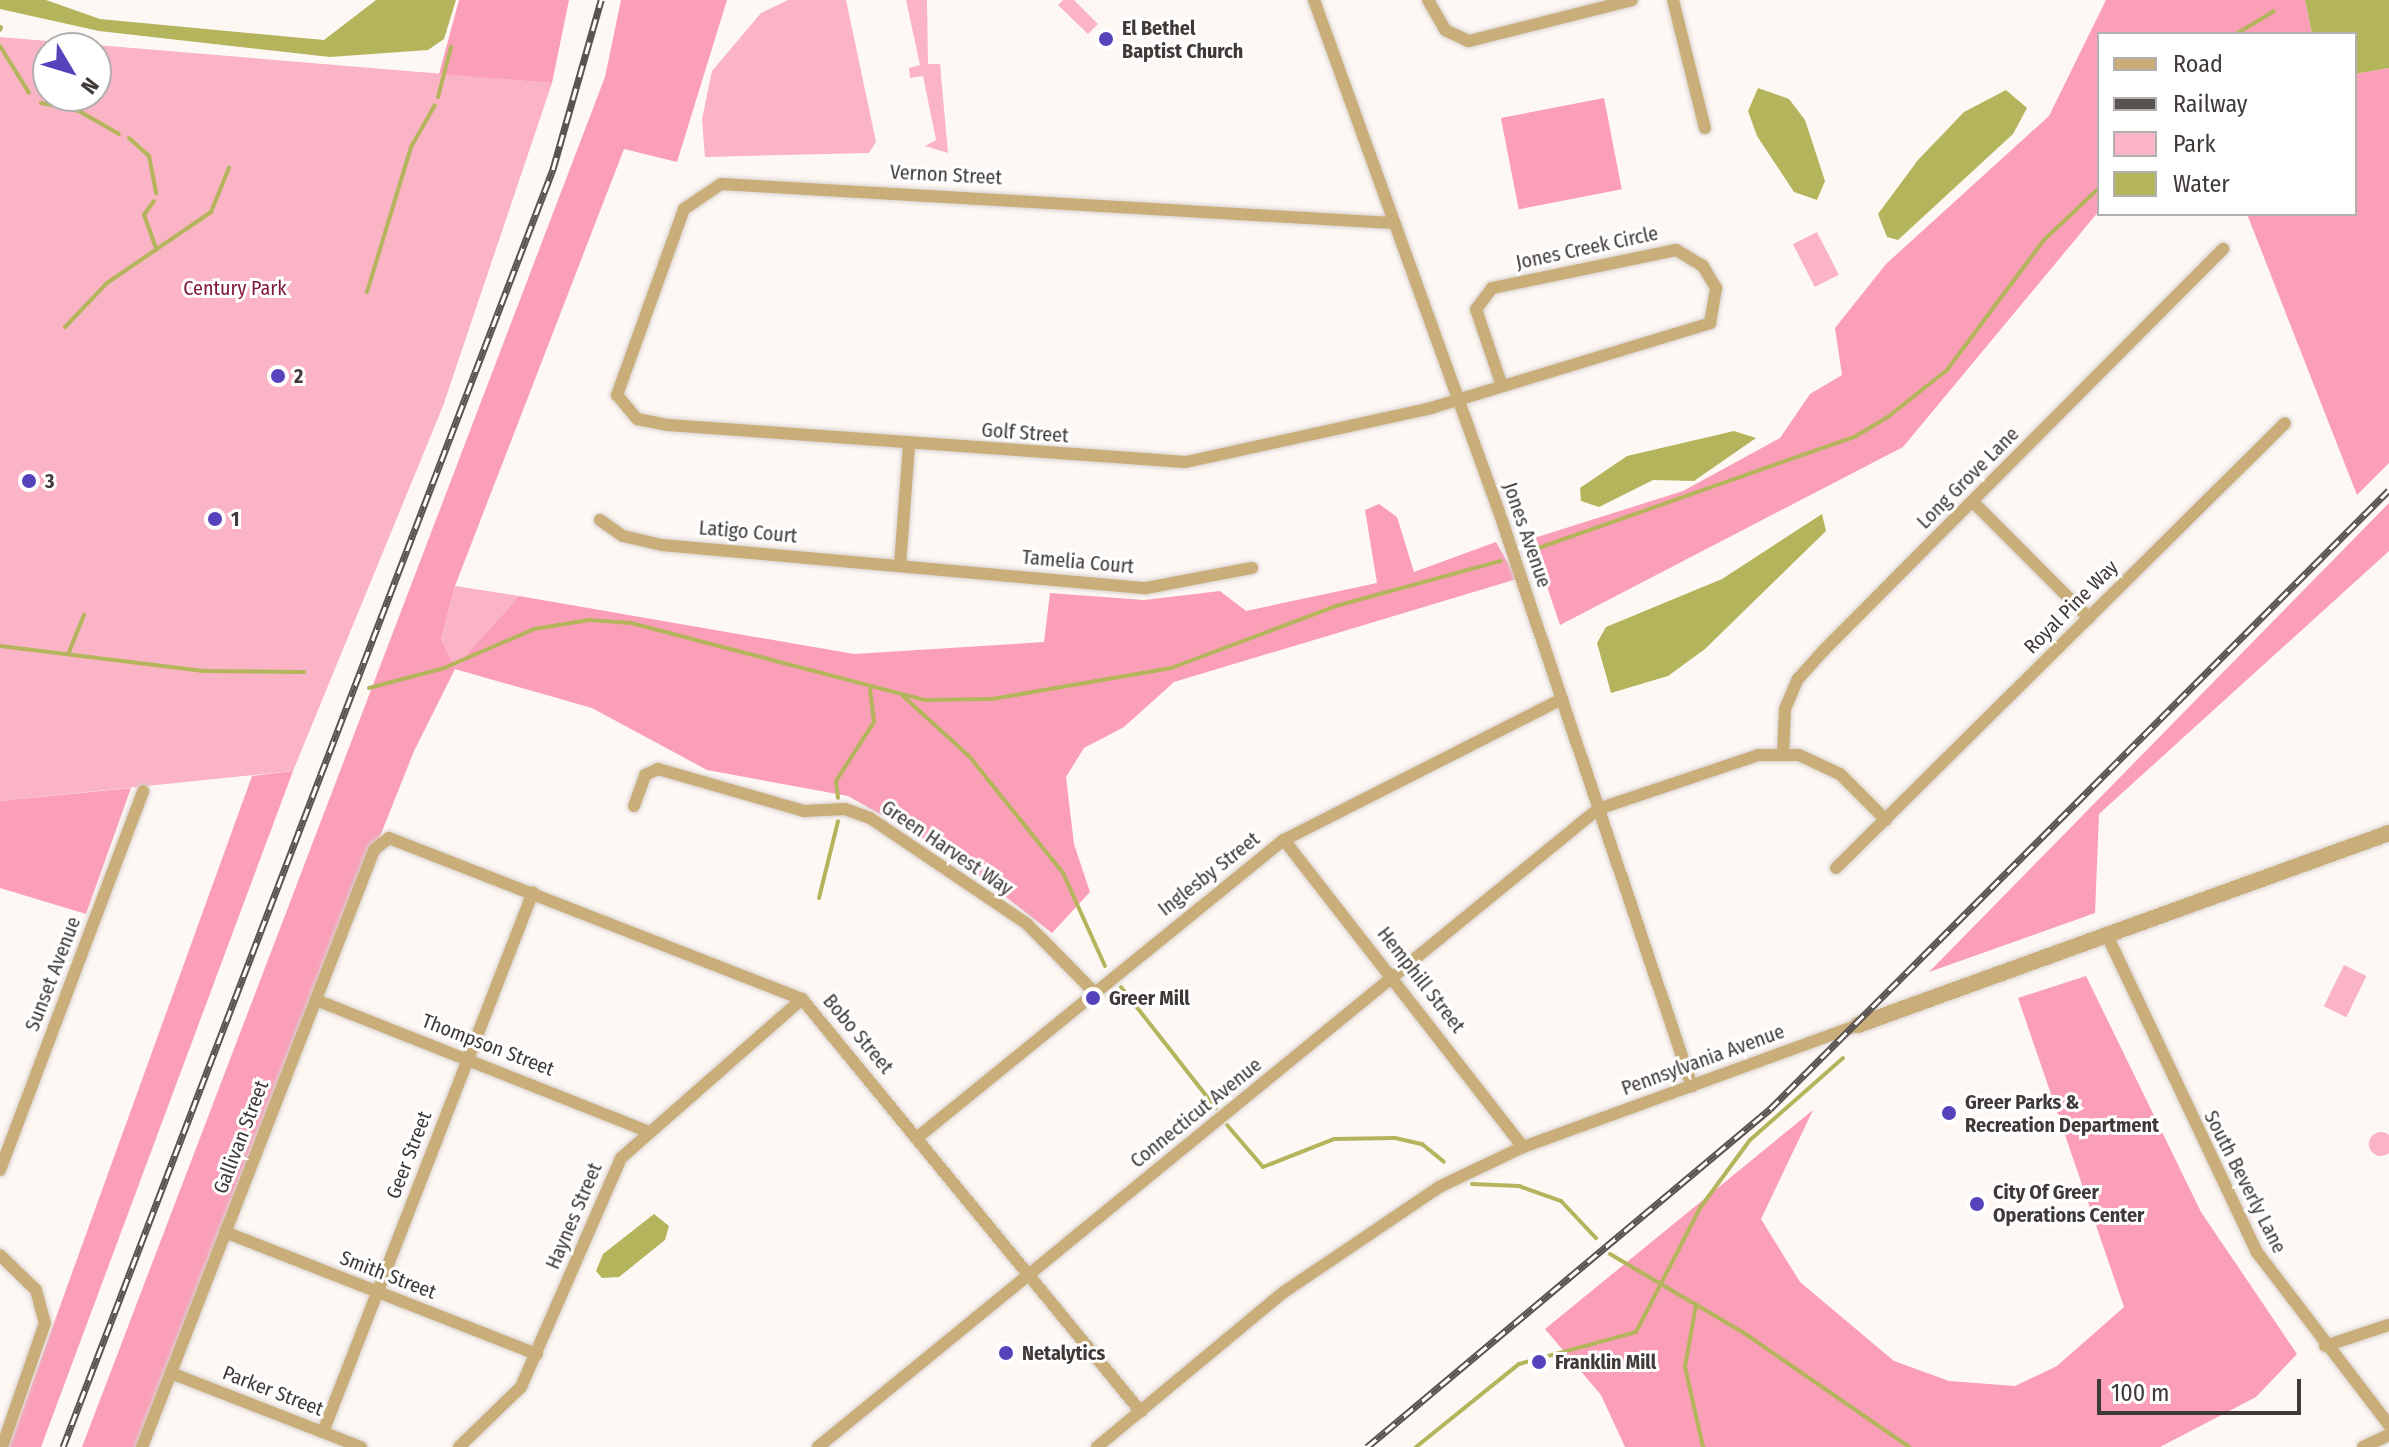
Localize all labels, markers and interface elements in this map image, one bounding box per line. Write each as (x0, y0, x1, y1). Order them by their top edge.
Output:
place label: El Bethel Baptist Church (1122, 16, 1243, 63)
marker: El Bethel Baptist Church (1097, 30, 1115, 48)
north arrow (32, 32, 112, 112)
legend (2097, 32, 2357, 216)
text: Road (2173, 50, 2223, 78)
text: N (75, 72, 104, 99)
text: Railway (2173, 90, 2248, 118)
text: Park (2173, 130, 2216, 158)
street label: Vernon Street (889, 160, 1003, 190)
text: Water (2173, 170, 2230, 198)
street label: Jones Creek Circle (1514, 221, 1660, 275)
park label: Century Park (183, 276, 287, 300)
place label: 2 (294, 364, 303, 388)
marker: 2 (269, 367, 287, 385)
street label: Golf Street (981, 418, 1069, 448)
street label: Long Grove Lane (1912, 422, 2024, 534)
place label: 3 (45, 469, 54, 493)
marker: 3 (20, 472, 38, 490)
street label: Jones Avenue (1498, 479, 1556, 591)
place label: 1 (231, 507, 239, 531)
marker: 1 (206, 510, 224, 528)
street label: Latigo Court (698, 516, 798, 548)
street label: Tamelia Court (1021, 545, 1135, 579)
street label: Royal Pine Way (2019, 555, 2123, 659)
street label: Green Harvest Way (877, 795, 1017, 901)
street label: Inglesby Street (1153, 827, 1265, 921)
street label: Sunset Avenue (20, 913, 86, 1035)
street label: Hemphill Street (1372, 922, 1470, 1038)
place label: Greer Mill (1109, 986, 1190, 1010)
street label: Bobo Street (818, 989, 898, 1079)
marker: Greer Mill (1084, 989, 1102, 1007)
street label: Thompson Street (418, 1009, 558, 1081)
street label: Pennsylvania Avenue (1618, 1019, 1788, 1101)
street label: Connecticut Avenue (1126, 1053, 1266, 1173)
street label: Gallivan Street (208, 1077, 274, 1197)
place label: Greer Parks & Recreation Department (1965, 1090, 2159, 1137)
marker: Greer Parks & Recreation Department (1940, 1104, 1958, 1122)
street label: South Beverly Lane (2199, 1107, 2291, 1257)
street label: Geer Street (381, 1108, 437, 1202)
street label: Haynes Street (541, 1159, 607, 1273)
place label: City Of Greer Operations Center (1993, 1180, 2144, 1227)
marker: City Of Greer Operations Center (1968, 1195, 1986, 1213)
street label: Smith Street (336, 1246, 440, 1304)
place label: Netalytics (1022, 1341, 1105, 1365)
marker: Netalytics (997, 1344, 1015, 1362)
place label: Franklin Mill (1555, 1350, 1656, 1374)
marker: Franklin Mill (1530, 1353, 1548, 1371)
street label: Parker Street (219, 1361, 327, 1421)
scale bar (2101, 1363, 2305, 1413)
text: 100 m (2111, 1379, 2169, 1407)

